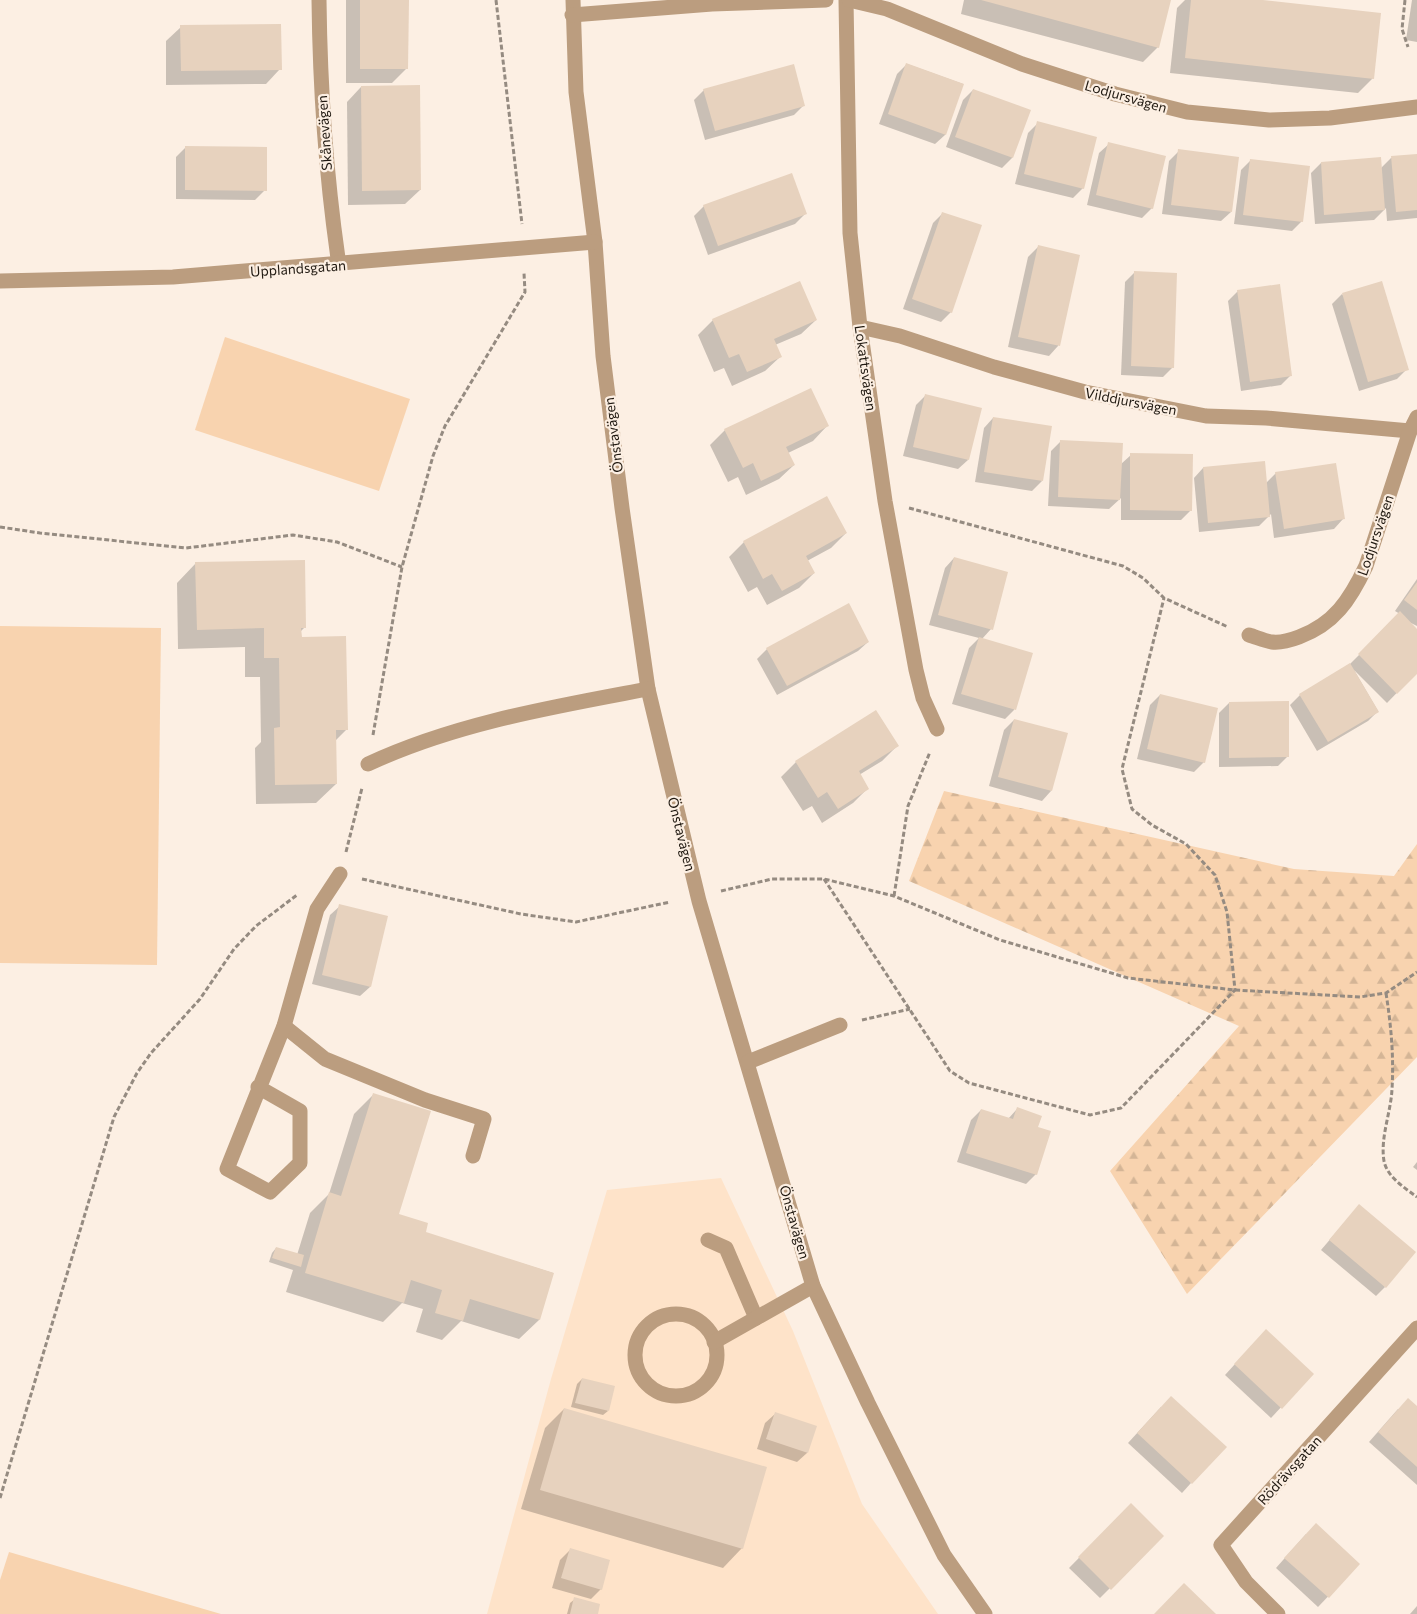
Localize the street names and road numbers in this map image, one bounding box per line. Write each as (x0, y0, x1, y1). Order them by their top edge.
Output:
street label: Lodjursvägen (1083, 76, 1169, 116)
street label: Skånevägen (313, 95, 335, 171)
street label: Upplandsgatan (250, 256, 346, 280)
street label: Lokattsvägen (852, 324, 880, 412)
street label: Vilddjursvägen (1084, 384, 1178, 418)
street label: Önstavägen (600, 396, 626, 474)
street label: Lodjursvägen (1353, 492, 1397, 578)
street label: Önstavägen (665, 795, 699, 873)
street label: Önstavägen (776, 1183, 814, 1261)
street label: Rödrävsgatan (1253, 1432, 1325, 1508)

